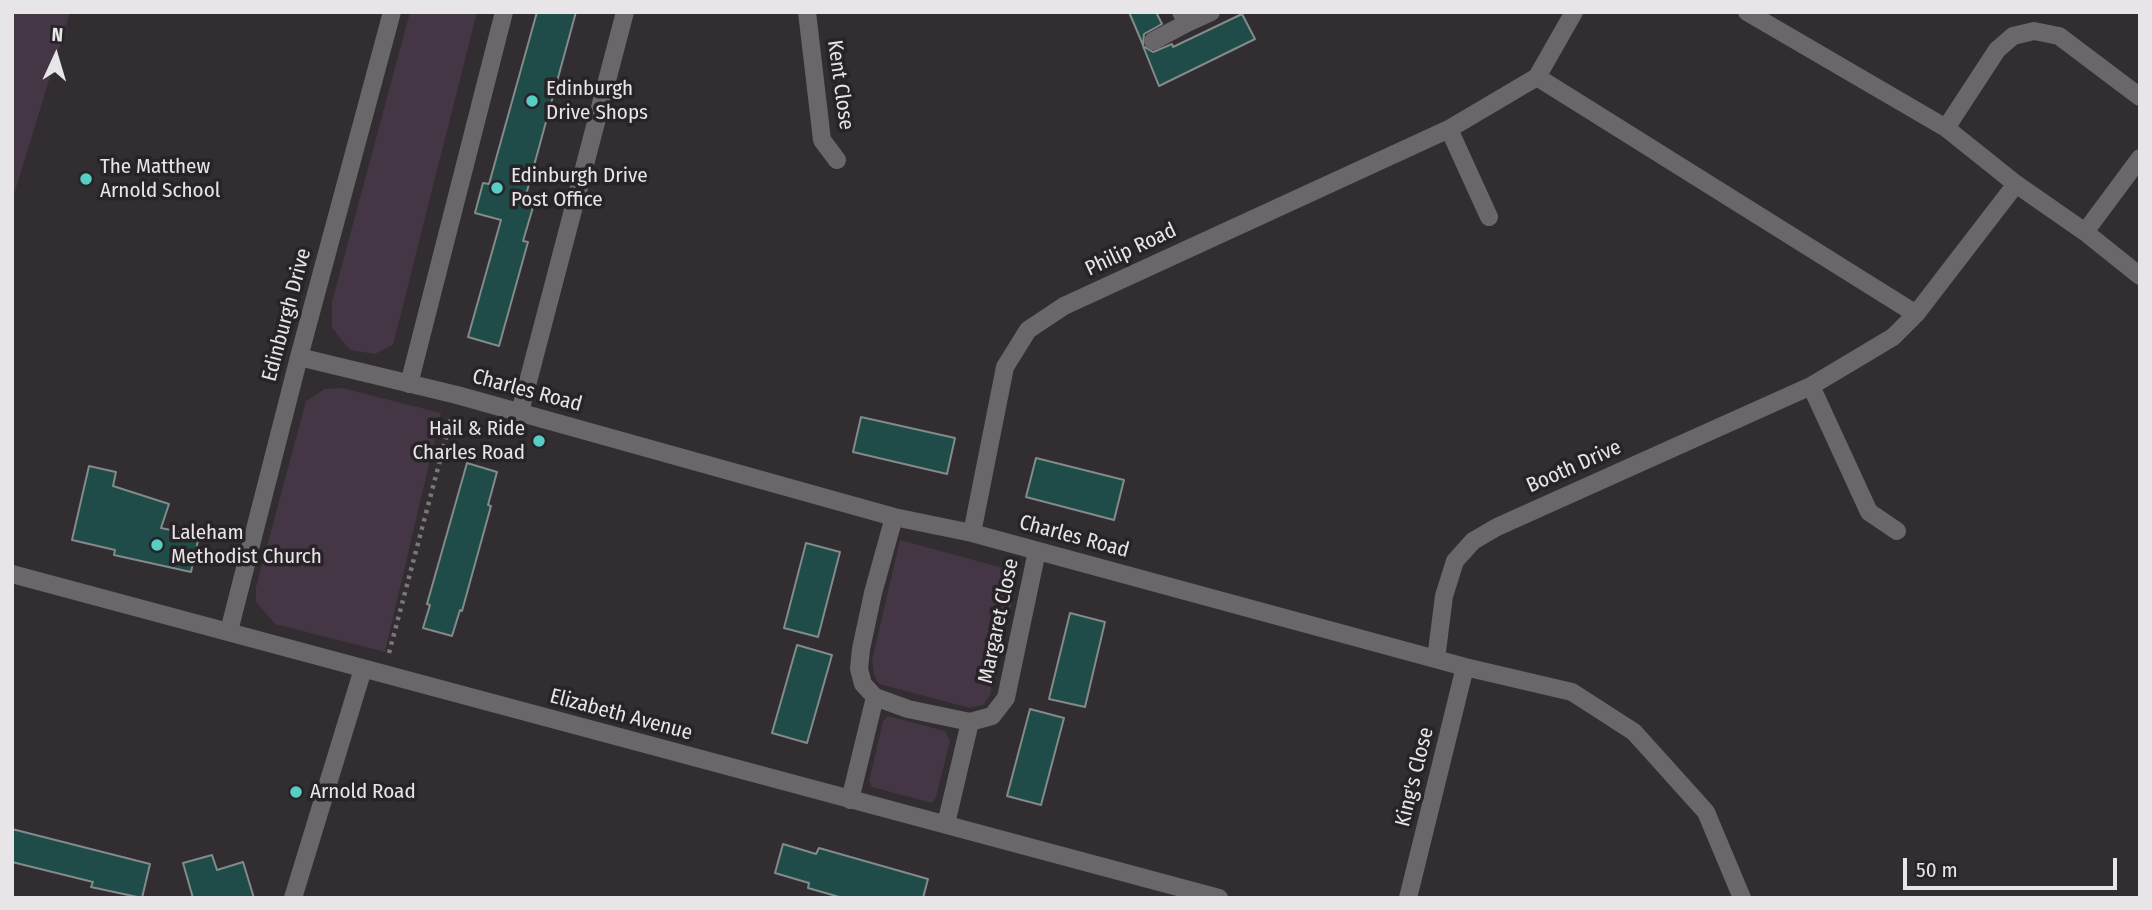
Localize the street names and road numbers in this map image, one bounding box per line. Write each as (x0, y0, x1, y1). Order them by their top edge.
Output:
street label: Kent Close (821, 39, 859, 131)
street label: Philip Road (1082, 218, 1180, 282)
street label: Edinburgh Drive (257, 246, 317, 384)
street label: Charles Road (469, 364, 585, 418)
street label: Booth Drive (1523, 435, 1625, 499)
street label: Charles Road (1016, 510, 1132, 564)
street label: Margaret Close (973, 556, 1025, 686)
street label: Elizabeth Avenue (547, 684, 695, 746)
street label: King's Close (1390, 725, 1440, 829)

